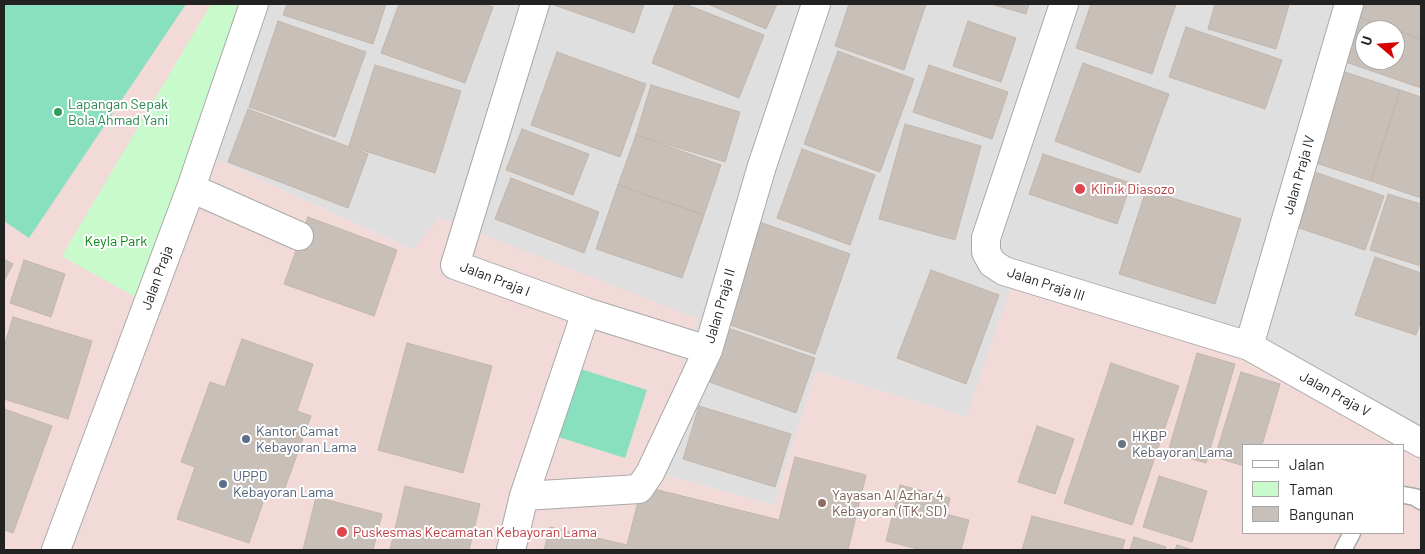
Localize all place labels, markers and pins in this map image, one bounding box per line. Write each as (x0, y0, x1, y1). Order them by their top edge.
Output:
place label: Lapangan Sepak Bola Ahmad Yani (68, 96, 168, 128)
marker: Lapangan Sepak Bola Ahmad Yani (52, 106, 64, 118)
place label: Klinik Diasozo (1091, 181, 1175, 197)
marker: Klinik Diasozo (1073, 182, 1087, 196)
place label: Kantor Camat Kebayoran Lama (256, 423, 357, 456)
place label: HKBP Kebayoran Lama (1132, 428, 1233, 461)
marker: Kantor Camat Kebayoran Lama (240, 433, 252, 445)
marker: HKBP Kebayoran Lama (1116, 438, 1128, 450)
place label: UPPD Kebayoran Lama (233, 468, 334, 501)
marker: UPPD Kebayoran Lama (217, 478, 229, 490)
place label: Yayasan Al Azhar 4 Kebayoran (TK, SD) (832, 487, 946, 520)
marker: Yayasan Al Azhar 4 Kebayoran (TK, SD) (816, 497, 828, 509)
place label: Puskesmas Kecamatan Kebayoran Lama (353, 524, 597, 540)
marker: Puskesmas Kecamatan Kebayoran Lama (335, 525, 349, 539)

